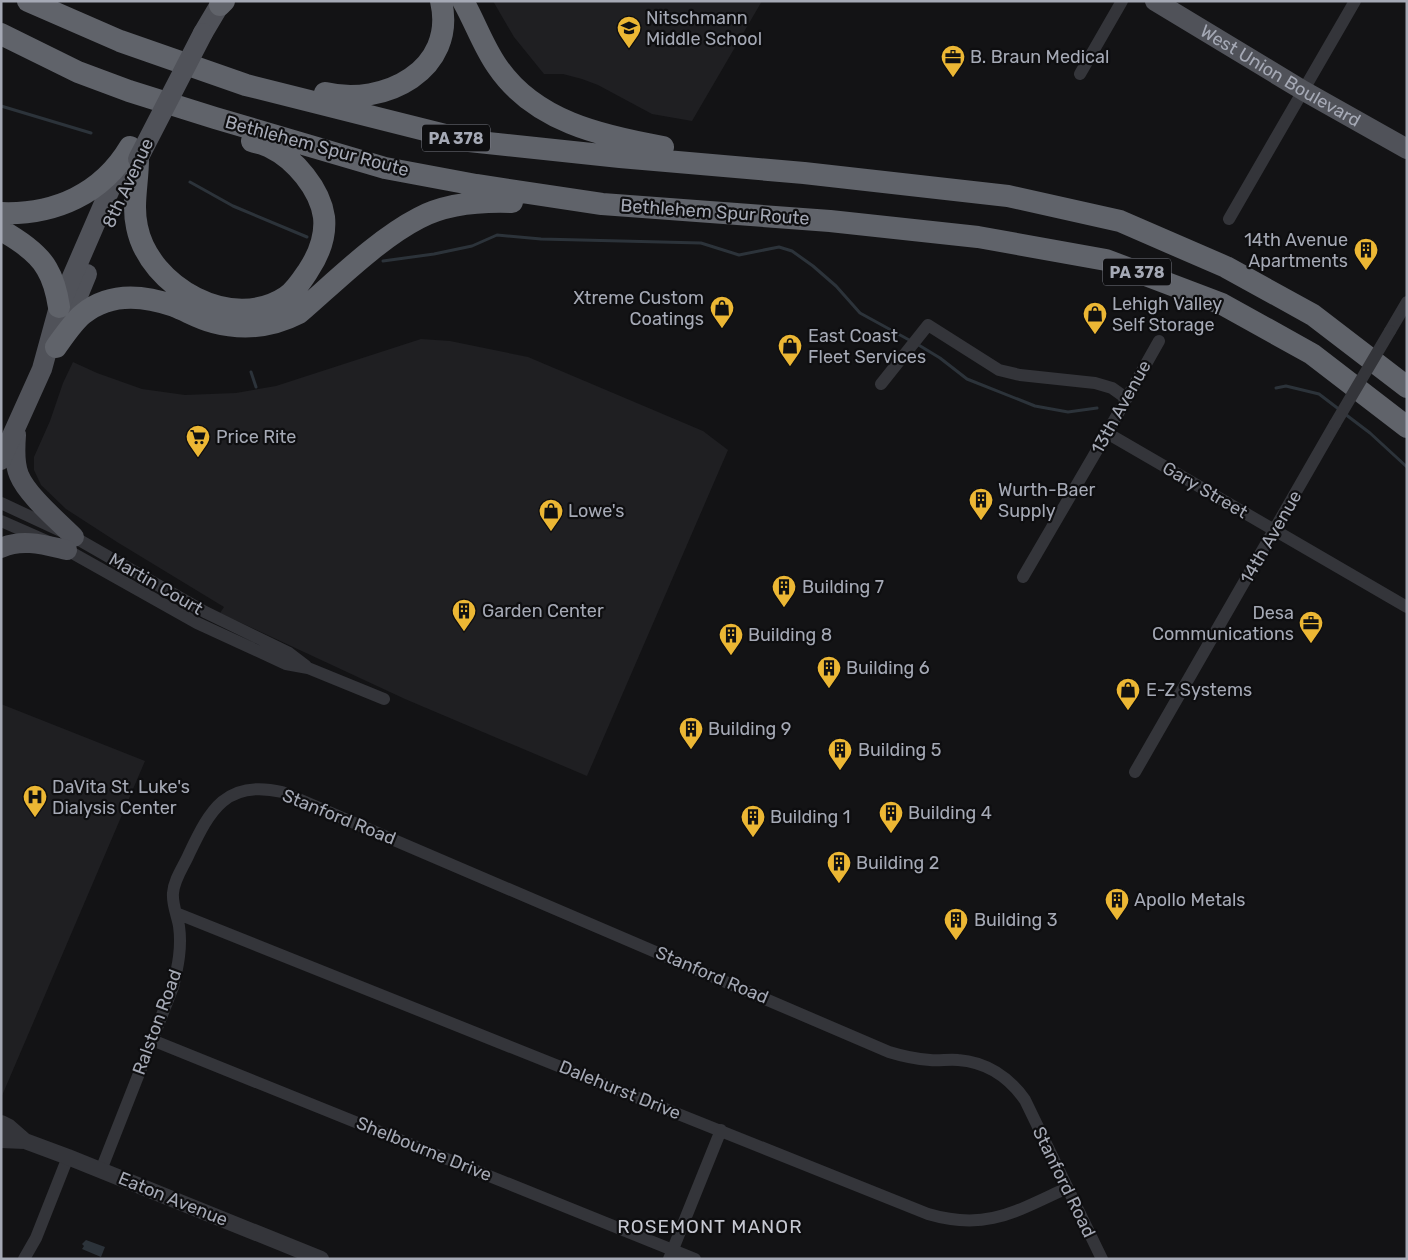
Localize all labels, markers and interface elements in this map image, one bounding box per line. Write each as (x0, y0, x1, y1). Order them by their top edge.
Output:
place label: Nitschmann Middle School (646, 7, 762, 50)
school or university icon: Nitschmann Middle School (616, 15, 642, 49)
street label: West Union Boulevard (1196, 20, 1365, 132)
office icon: B. Braun Medical (940, 44, 966, 78)
place label: B. Braun Medical (970, 46, 1109, 68)
street label: Bethlehem Spur Route (223, 111, 411, 181)
road number: PA 378 (422, 125, 490, 152)
street label: 8th Avenue (98, 135, 158, 231)
street label: Bethlehem Spur Route (620, 194, 810, 230)
place label: 14th Avenue Apartments (1244, 229, 1348, 272)
building icon: 14th Avenue Apartments (1353, 237, 1379, 271)
road number: PA 378 (1103, 258, 1171, 286)
place label: Xtreme Custom Coatings (573, 287, 704, 330)
place label: Lehigh Valley Self Storage (1112, 293, 1222, 336)
shop icon: Xtreme Custom Coatings (709, 295, 735, 329)
shop icon: Lehigh Valley Self Storage (1082, 301, 1108, 335)
place label: East Coast Fleet Services (808, 325, 926, 368)
shop icon: East Coast Fleet Services (777, 333, 803, 367)
street label: 13th Avenue (1086, 356, 1156, 458)
supermarket icon: Price Rite (185, 424, 211, 458)
place label: Price Rite (216, 426, 296, 448)
street label: Gary Street (1158, 457, 1252, 523)
place label: Wurth-Baer Supply (998, 479, 1096, 522)
building icon: Wurth-Baer Supply (968, 487, 994, 521)
street label: 14th Avenue (1236, 487, 1306, 587)
shop icon: Lowe's (538, 498, 564, 532)
place label: Lowe's (568, 500, 625, 522)
street label: Martin Court (105, 548, 207, 620)
building icon: Building 7 (771, 574, 797, 608)
place label: Building 7 (802, 576, 884, 598)
building icon: Garden Center (451, 598, 477, 632)
place label: Garden Center (482, 600, 604, 622)
place label: Desa Communications (1152, 602, 1294, 645)
office icon: Desa Communications (1298, 610, 1324, 644)
building icon: Building 8 (718, 622, 744, 656)
place label: Building 8 (748, 624, 832, 646)
building icon: Building 6 (816, 655, 842, 689)
place label: Building 6 (846, 657, 930, 679)
shop icon: E-Z Systems (1115, 677, 1141, 711)
place label: E-Z Systems (1146, 679, 1252, 701)
building icon: Building 9 (678, 716, 704, 750)
place label: Building 9 (708, 718, 791, 740)
building icon: Building 5 (827, 737, 853, 771)
place label: Building 5 (858, 739, 941, 761)
place label: DaVita St. Luke's Dialysis Center (52, 776, 190, 819)
hospital icon: DaVita St. Luke's Dialysis Center (22, 784, 48, 818)
street label: Stanford Road (279, 784, 399, 850)
building icon: Building 4 (878, 800, 904, 834)
place label: Building 4 (908, 802, 992, 824)
building icon: Building 1 (740, 804, 766, 838)
place label: Building 1 (770, 806, 850, 828)
building icon: Building 2 (826, 850, 852, 884)
place label: Building 2 (856, 852, 939, 874)
building icon: Apollo Metals (1104, 887, 1130, 921)
place label: Apollo Metals (1134, 889, 1245, 911)
building icon: Building 3 (943, 907, 969, 941)
place label: Building 3 (974, 909, 1058, 931)
street label: Stanford Road (652, 941, 772, 1009)
street label: Ralston Road (128, 966, 186, 1078)
street label: Dalehurst Drive (556, 1056, 684, 1124)
street label: Shelbourne Drive (353, 1112, 495, 1186)
street label: Stanford Road (1028, 1123, 1100, 1241)
street label: Eaton Avenue (115, 1167, 231, 1231)
district label: ROSEMONT MANOR (617, 1215, 803, 1238)

